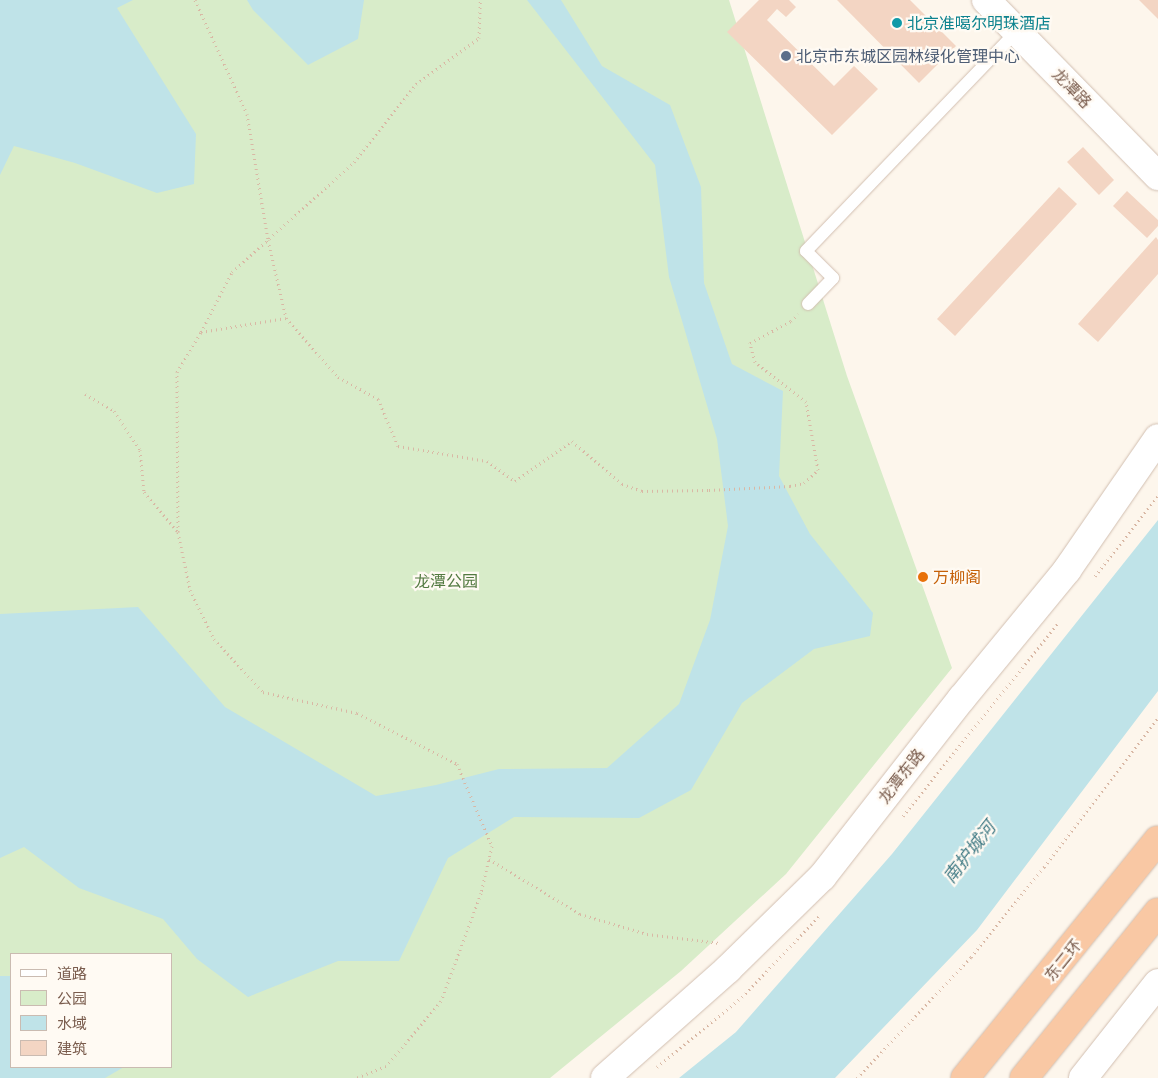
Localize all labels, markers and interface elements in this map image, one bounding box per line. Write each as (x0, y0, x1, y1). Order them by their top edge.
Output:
place label: 北京准噶尔明珠酒店 (907, 13, 1051, 33)
marker: 北京准噶尔明珠酒店 (891, 17, 903, 29)
place label: 北京市东城区园林绿化管理中心 (796, 46, 1020, 66)
marker: 北京市东城区园林绿化管理中心 (780, 50, 792, 62)
street label: 龙潭路 (1048, 64, 1096, 112)
place label: 万柳阁 (933, 567, 981, 587)
park label: 龙潭公园 (414, 571, 478, 591)
marker: 万柳阁 (917, 571, 929, 583)
street label: 龙潭东路 (874, 745, 928, 807)
water label: 南护城河 (938, 817, 1000, 887)
street label: 东二环 (1040, 935, 1086, 985)
legend (10, 953, 172, 1068)
text: 道路 (57, 964, 87, 982)
text: 公园 (57, 989, 87, 1007)
text: 水域 (57, 1014, 87, 1032)
text: 建筑 (57, 1039, 87, 1057)

